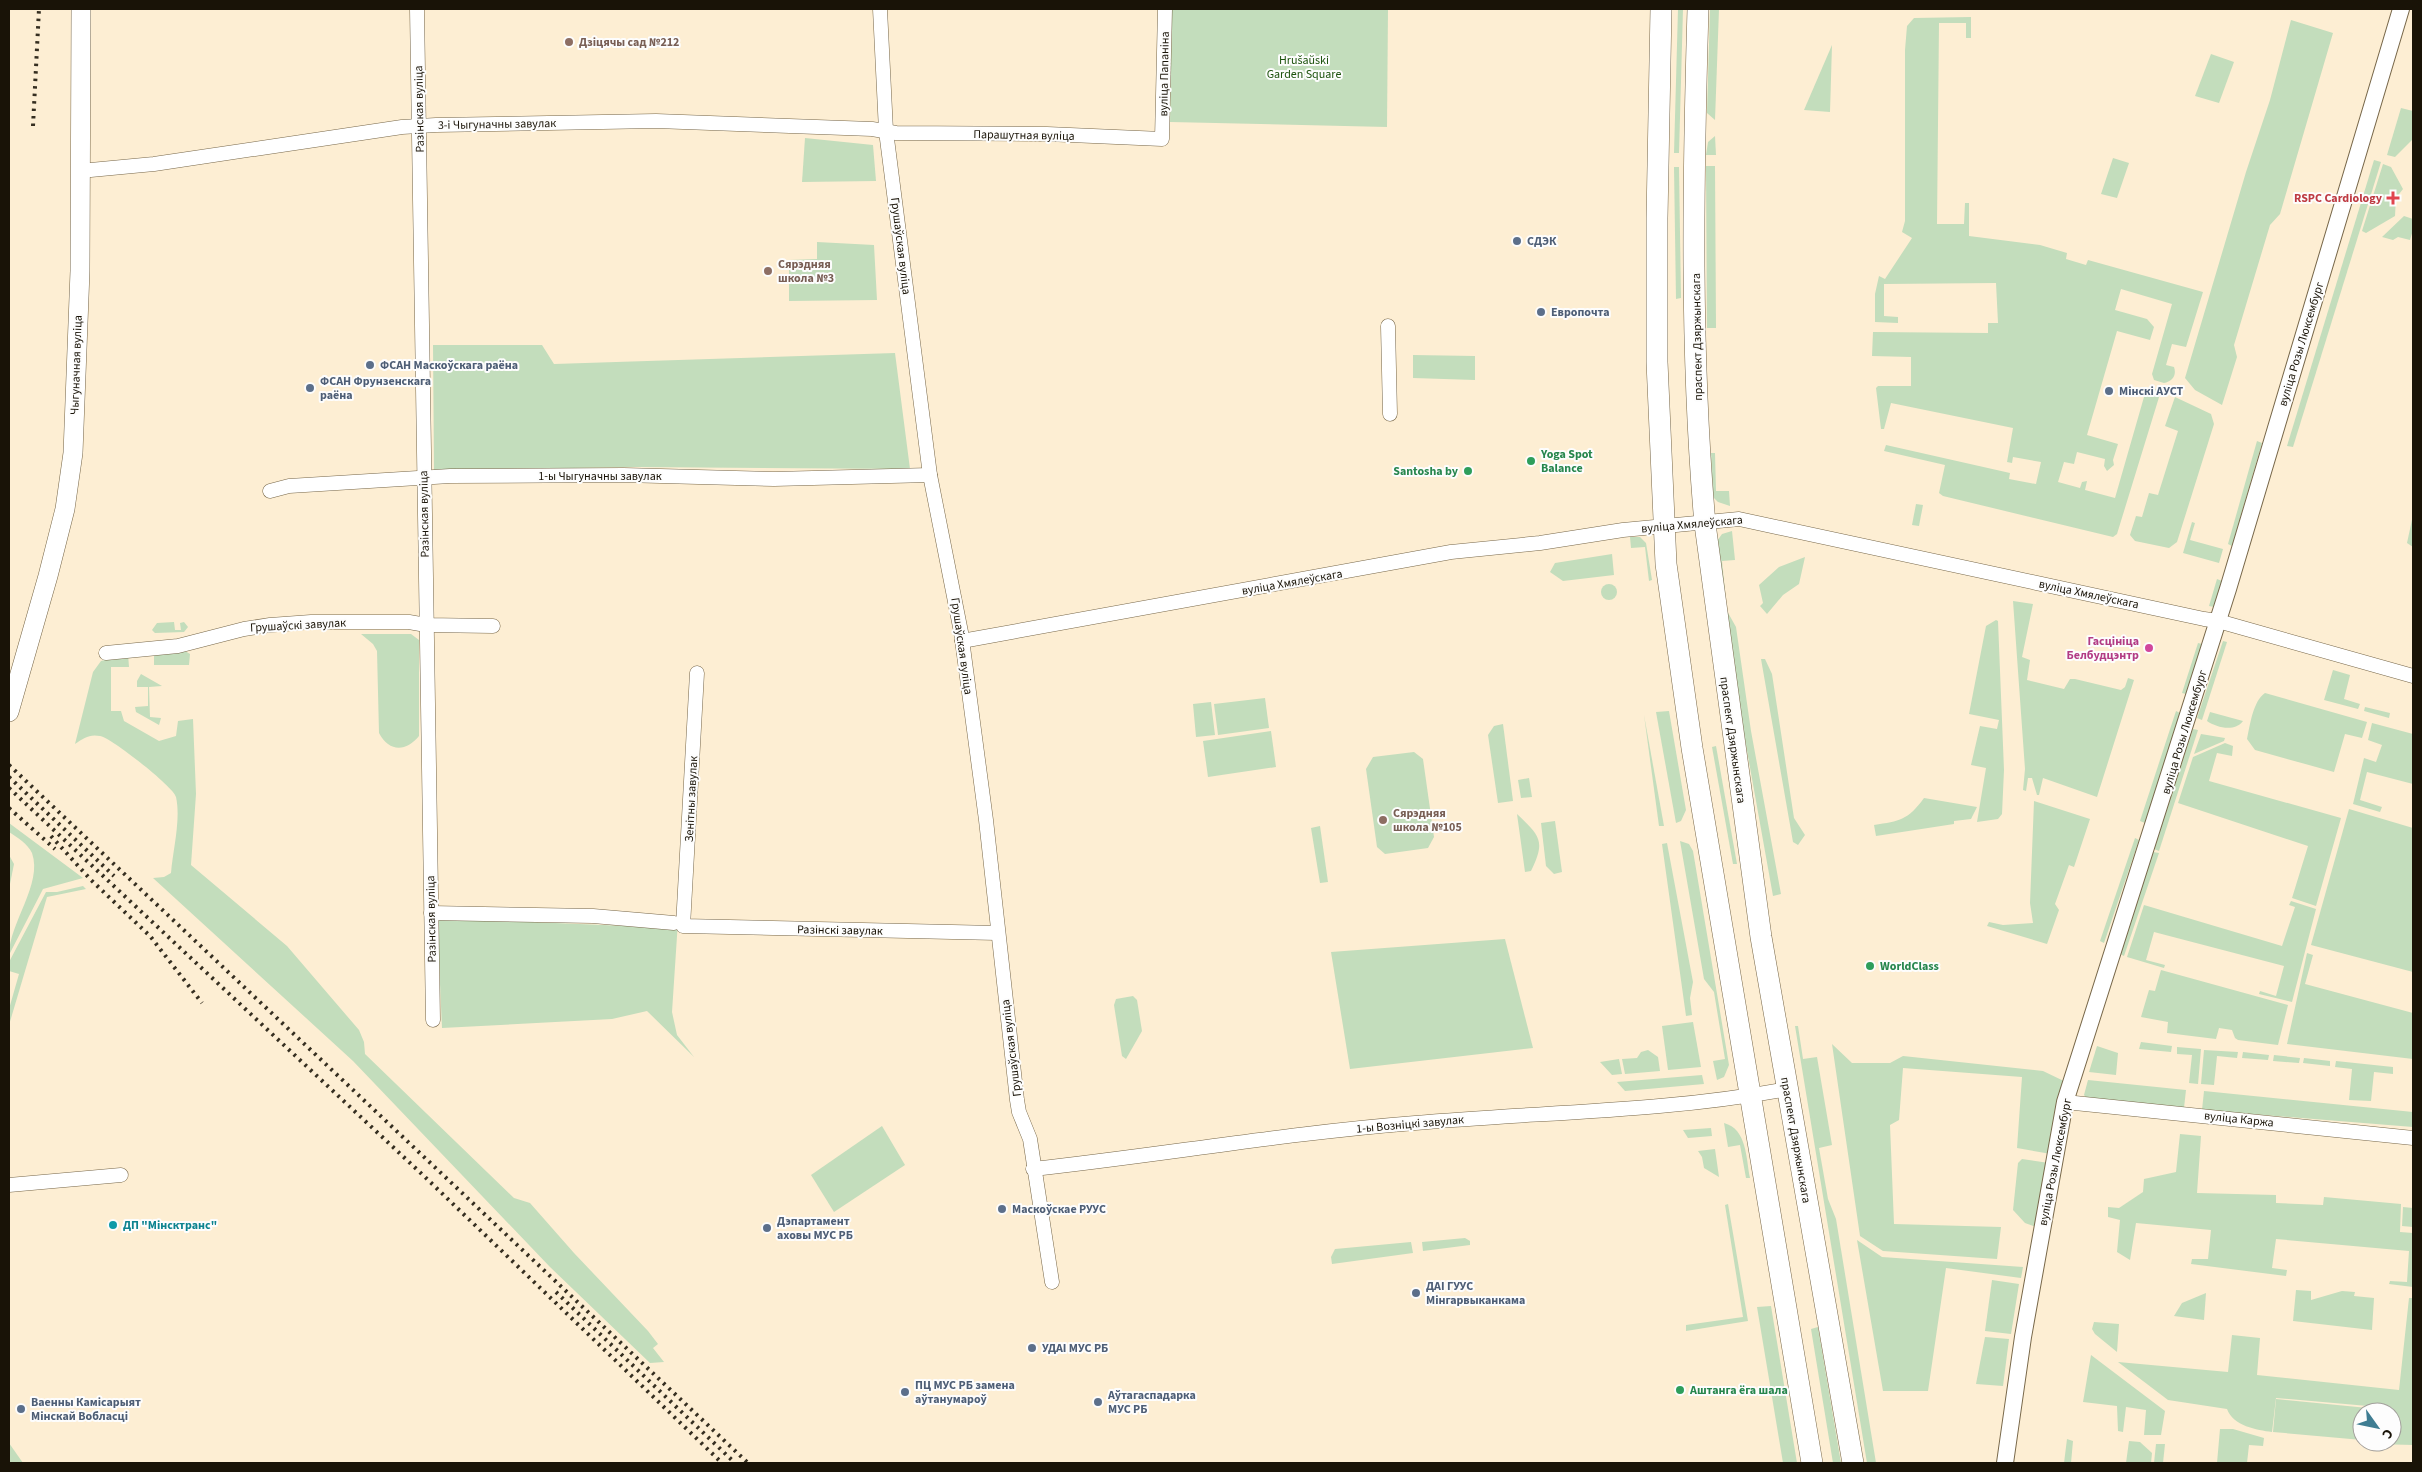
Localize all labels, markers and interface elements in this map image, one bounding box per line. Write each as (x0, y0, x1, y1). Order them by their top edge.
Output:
street label: вуліца Папаніна (1155, 31, 1174, 117)
place label: Дзіцячы сад №212 (579, 34, 679, 51)
marker: Дзіцячы сад №212 (563, 36, 575, 48)
park label: Hrušaŭski Garden Square (1267, 52, 1341, 83)
street label: Разінская вуліца (410, 65, 429, 153)
street label: 3-і Чыгуначны завулак (438, 115, 556, 134)
street label: Парашутная вуліца (973, 126, 1075, 145)
place label: RSPC Cardiology (2294, 190, 2383, 207)
marker: RSPC Cardiology (2386, 191, 2400, 205)
street label: Грушаўская вуліца (886, 197, 915, 296)
place label: СДЭК (1527, 233, 1557, 250)
marker: СДЭК (1511, 235, 1523, 247)
place label: Сярэдняя школа №3 (778, 256, 834, 287)
marker: Сярэдняя школа №3 (762, 265, 774, 277)
street label: праспект Дзяржынскага (1688, 273, 1707, 401)
street label: вуліца Розы Люксембург (2274, 280, 2329, 409)
place label: Европочта (1551, 304, 1610, 321)
marker: Европочта (1535, 306, 1547, 318)
street label: Чыгуначная вуліца (66, 315, 87, 415)
place label: ФСАН Маскоўскага раёна (380, 357, 518, 374)
marker: ФСАН Маскоўскага раёна (364, 359, 376, 371)
place label: ФСАН Фрунзенскага раёна (320, 373, 431, 404)
marker: ФСАН Фрунзенскага раёна (304, 382, 316, 394)
place label: Мінскі АУСТ (2119, 383, 2184, 400)
marker: Мінскі АУСТ (2103, 385, 2115, 397)
place label: Yoga Spot Balance (1540, 446, 1593, 477)
marker: Yoga Spot Balance (1525, 455, 1537, 467)
place label: Santosha by (1393, 463, 1459, 480)
marker: Santosha by (1462, 465, 1474, 477)
street label: 1-ы Чыгуначны завулак (538, 468, 662, 485)
street label: Разінская вуліца (415, 470, 434, 558)
street label: вуліца Хмялеўскага (1641, 512, 1744, 537)
street label: вуліца Хмялеўскага (1240, 565, 1344, 600)
street label: вуліца Хмялеўскага (2037, 576, 2140, 613)
street label: Грушаўская вуліца (946, 597, 977, 696)
street label: Грушаўскі завулак (249, 614, 347, 637)
place label: Гасцініца Белбудцэнтр (2067, 633, 2139, 664)
marker: Гасцініца Белбудцэнтр (2143, 642, 2155, 654)
street label: вуліца Розы Люксембург (2157, 668, 2212, 797)
street label: праспект Дзяржынскага (1715, 676, 1750, 805)
street label: Зенітны завулак (681, 755, 702, 843)
place label: Сярэдняя школа №105 (1393, 805, 1462, 836)
marker: Сярэдняя школа №105 (1377, 814, 1389, 826)
street label: Разінская вуліца (422, 875, 441, 963)
street label: Разінскі завулак (797, 921, 883, 940)
place label: WorldClass (1880, 958, 1939, 975)
marker: WorldClass (1864, 960, 1876, 972)
street label: Грушаўская вуліца (997, 998, 1026, 1097)
street label: праспект Дзяржынскага (1776, 1076, 1815, 1205)
street label: вуліца Розы Люксембург (2035, 1097, 2076, 1227)
street label: вуліца Каржа (2203, 1107, 2275, 1132)
street label: 1-ы Возніцкі завулак (1355, 1111, 1465, 1138)
place label: Маскоўскае РУУС (1012, 1201, 1106, 1218)
marker: Маскоўскае РУУС (996, 1203, 1008, 1215)
place label: Дэпартамент аховы МУС РБ (777, 1213, 853, 1244)
place label: ДП "Мінсктранс" (123, 1217, 217, 1234)
marker: ДП "Мінсктранс" (107, 1219, 119, 1231)
marker: Дэпартамент аховы МУС РБ (761, 1222, 773, 1234)
place label: ДАІ ГУУС Мінгарвыканкама (1426, 1278, 1525, 1309)
marker: ДАІ ГУУС Мінгарвыканкама (1410, 1287, 1422, 1299)
place label: УДАІ МУС РБ (1042, 1340, 1108, 1357)
marker: УДАІ МУС РБ (1026, 1342, 1038, 1354)
place label: ПЦ МУС РБ замена аўтанумароў (915, 1377, 1015, 1408)
place label: Аштанга ёга шала (1689, 1382, 1788, 1399)
marker: Аштанга ёга шала (1674, 1384, 1686, 1396)
marker: ПЦ МУС РБ замена аўтанумароў (899, 1386, 911, 1398)
place label: Аўтагаспадарка МУС РБ (1107, 1387, 1196, 1418)
place label: Ваенны Камісарыят Мінскай Вобласці (31, 1394, 141, 1425)
marker: Аўтагаспадарка МУС РБ (1092, 1396, 1104, 1408)
north arrow (2352, 1402, 2402, 1452)
marker: Ваенны Камісарыят Мінскай Вобласці (15, 1403, 27, 1415)
text: С (2376, 1425, 2398, 1442)

